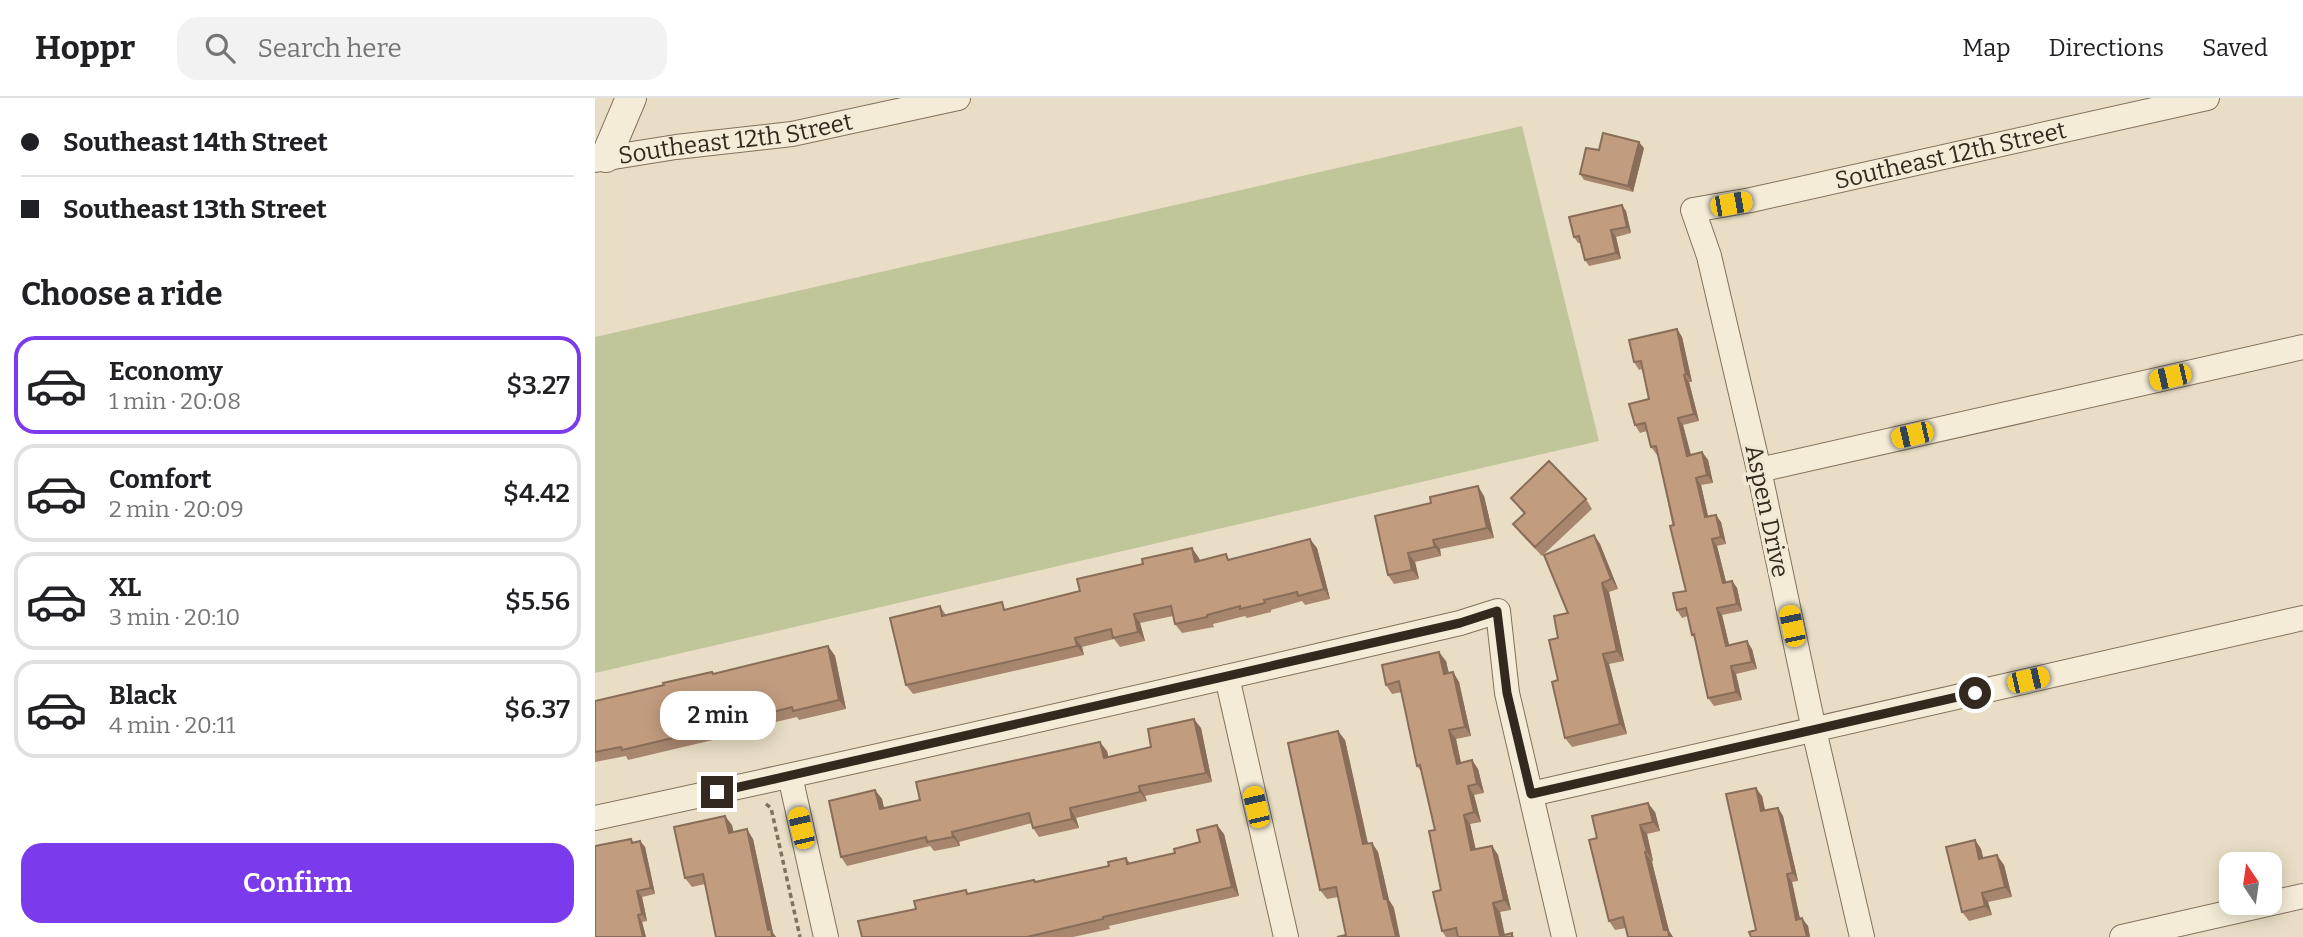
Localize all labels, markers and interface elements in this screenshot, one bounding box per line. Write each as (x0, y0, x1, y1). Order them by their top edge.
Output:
search box (177, 17, 667, 80)
text: Hoppr (35, 28, 135, 68)
icon: search (201, 29, 239, 67)
text: Search here (257, 33, 402, 64)
text: Map (1962, 34, 2011, 62)
text: Directions (2049, 34, 2164, 62)
text: Saved (2202, 34, 2268, 62)
street label: Southeast 12th Street (616, 107, 855, 170)
street label: Southeast 12th Street (1832, 116, 2069, 195)
text: Southeast 14th Street (63, 127, 328, 158)
car (1709, 190, 1754, 218)
text: Southeast 13th Street (63, 194, 327, 225)
text: Choose a ride (21, 275, 222, 313)
icon: car (25, 354, 88, 417)
text: Economy (109, 356, 223, 387)
car (2148, 362, 2193, 392)
text: $3.27 (506, 370, 570, 401)
text: 1 min · 20:08 (109, 387, 241, 415)
car (1890, 420, 1935, 450)
street label: Aspen Drive (1739, 442, 1795, 580)
icon: car (25, 462, 88, 525)
text: Comfort (109, 464, 212, 495)
text: $4.42 (503, 478, 570, 509)
text: 2 min · 20:09 (109, 495, 244, 523)
icon: car (25, 570, 88, 633)
text: XL (109, 572, 141, 603)
text: $5.56 (505, 586, 570, 617)
text: 3 min · 20:10 (109, 603, 240, 631)
car (1778, 603, 1807, 649)
car (2006, 665, 2051, 695)
route start (1959, 677, 1991, 709)
icon: car (25, 678, 88, 741)
text: Black (109, 680, 177, 711)
callout: 2 min (659, 690, 775, 740)
text: $6.37 (504, 694, 570, 725)
text: 2 min (688, 701, 748, 729)
text: 4 min · 20:11 (109, 711, 235, 739)
route end (701, 776, 733, 808)
car (1242, 784, 1271, 830)
car (787, 805, 816, 851)
button: Confirm (21, 843, 574, 923)
north arrow (2219, 852, 2282, 915)
map controls (2219, 852, 2282, 915)

